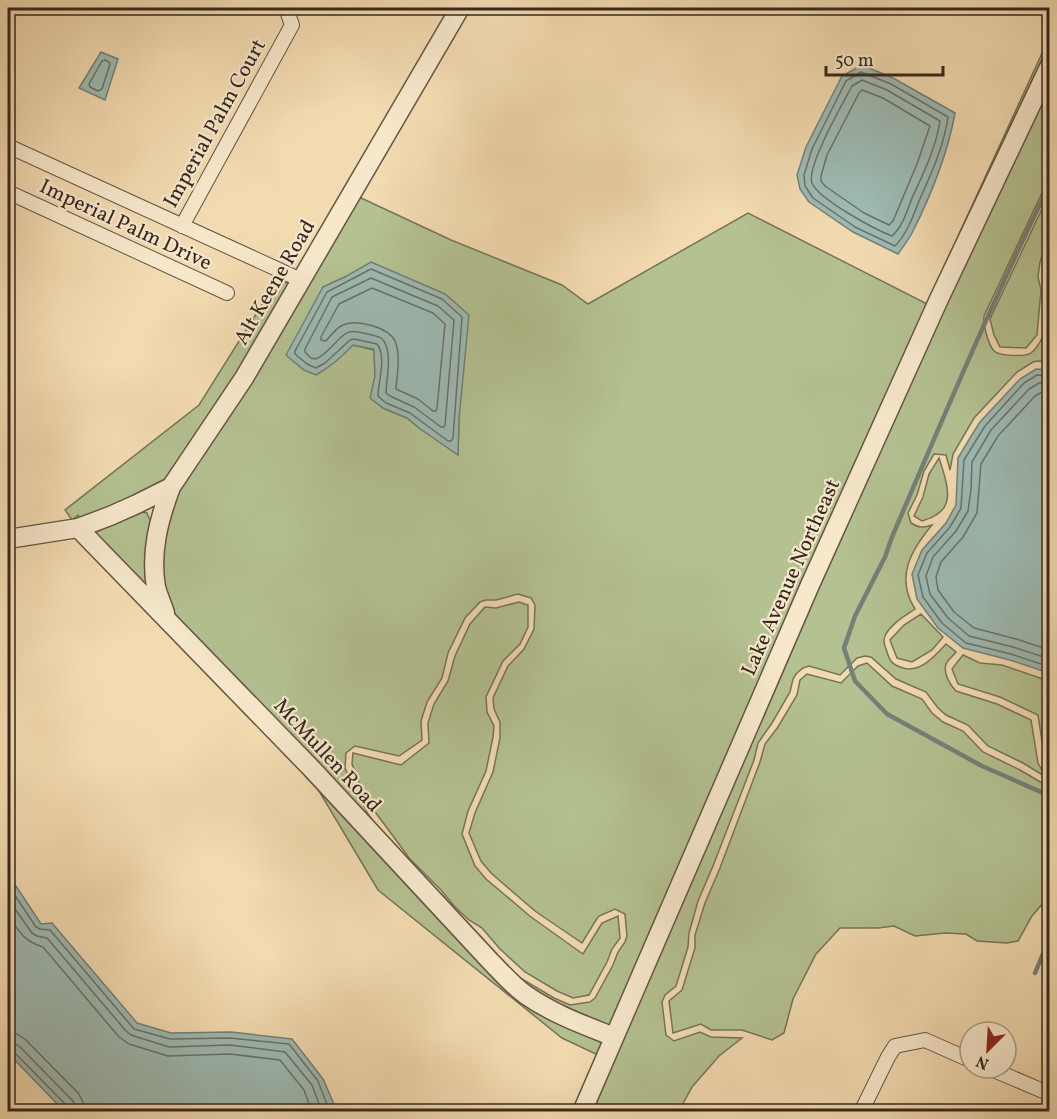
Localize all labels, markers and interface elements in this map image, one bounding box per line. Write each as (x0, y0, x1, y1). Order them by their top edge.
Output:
street label: Imperial Palm Court (157, 34, 274, 213)
scale bar (826, 39, 943, 77)
text: 50 m (835, 49, 874, 74)
street label: Imperial Palm Drive (34, 173, 216, 278)
street label: Alt Keene Road (228, 215, 323, 351)
street label: Lake Avenue Northeast (735, 475, 848, 681)
street label: McMullen Road (266, 693, 387, 819)
north arrow (958, 1020, 1018, 1080)
text: N (973, 1049, 992, 1074)

